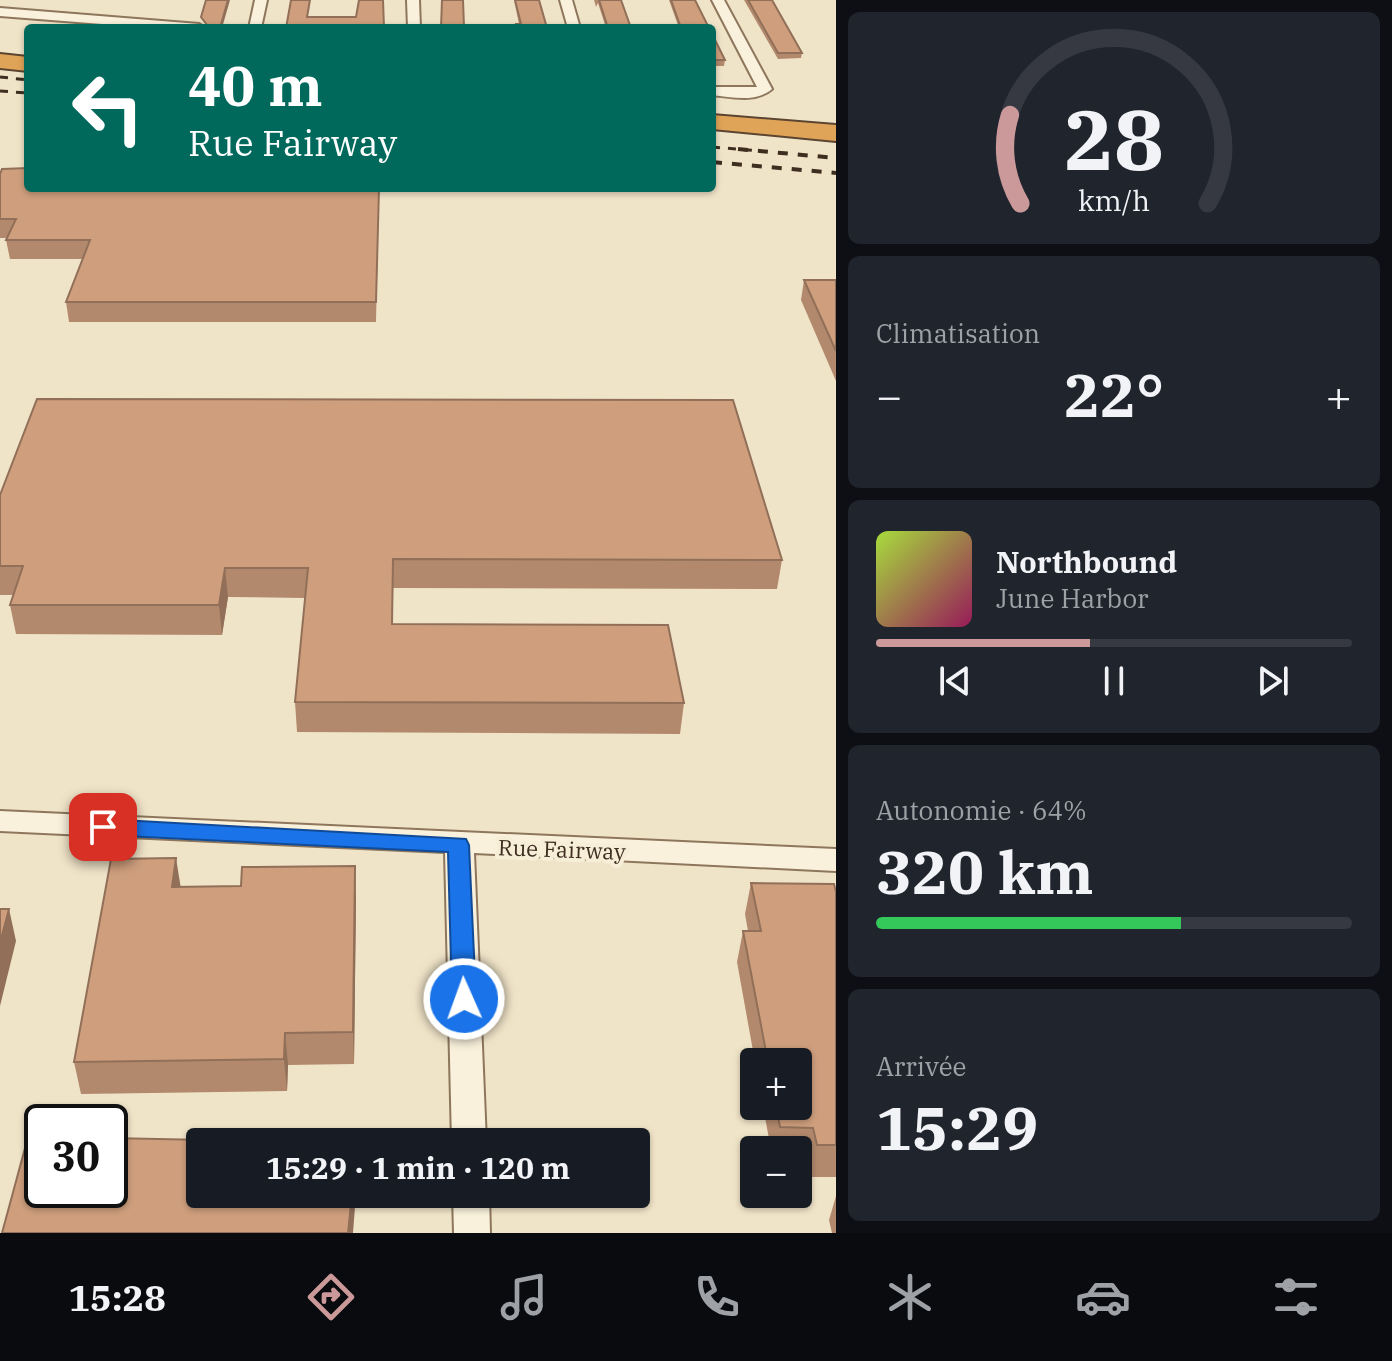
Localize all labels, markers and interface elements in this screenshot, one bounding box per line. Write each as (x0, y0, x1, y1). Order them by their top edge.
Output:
text: 40 m (188, 49, 323, 121)
icon: left (56, 56, 160, 160)
text: 28 (1064, 85, 1164, 193)
text: Rue Fairway (188, 119, 397, 166)
text: km/h (1078, 182, 1150, 219)
text: Climatisation (876, 316, 1040, 350)
text: 22° (1064, 355, 1164, 434)
text: − (876, 367, 902, 424)
text: + (1326, 367, 1352, 424)
text: Northbound (996, 542, 1177, 581)
text: June Harbor (996, 581, 1149, 615)
icon: previous (933, 659, 977, 703)
icon: pause (1092, 659, 1136, 703)
icon: next (1251, 659, 1295, 703)
pin (69, 793, 137, 861)
text: Autonomie · 64% (876, 793, 1087, 827)
icon: arrive (81, 805, 125, 849)
street label: Rue Fairway (498, 832, 627, 866)
text: 320 km (876, 832, 1094, 911)
position arrow (422, 957, 506, 1041)
map controls (740, 1048, 812, 1208)
button: + (740, 1048, 812, 1120)
text: Arrivée (876, 1049, 967, 1083)
text: 15:29 (876, 1088, 1038, 1167)
speed limit sign: 30 (24, 1104, 128, 1208)
button: − (740, 1136, 812, 1208)
text: 15:29 · 1 min · 120 m (266, 1148, 570, 1187)
icon: directions (303, 1269, 359, 1325)
icon: music (496, 1269, 552, 1325)
icon: phone (689, 1269, 745, 1325)
icon: climate (882, 1269, 938, 1325)
icon: car (1075, 1269, 1131, 1325)
icon: filters (1268, 1269, 1324, 1325)
text: 15:28 (68, 1274, 166, 1321)

